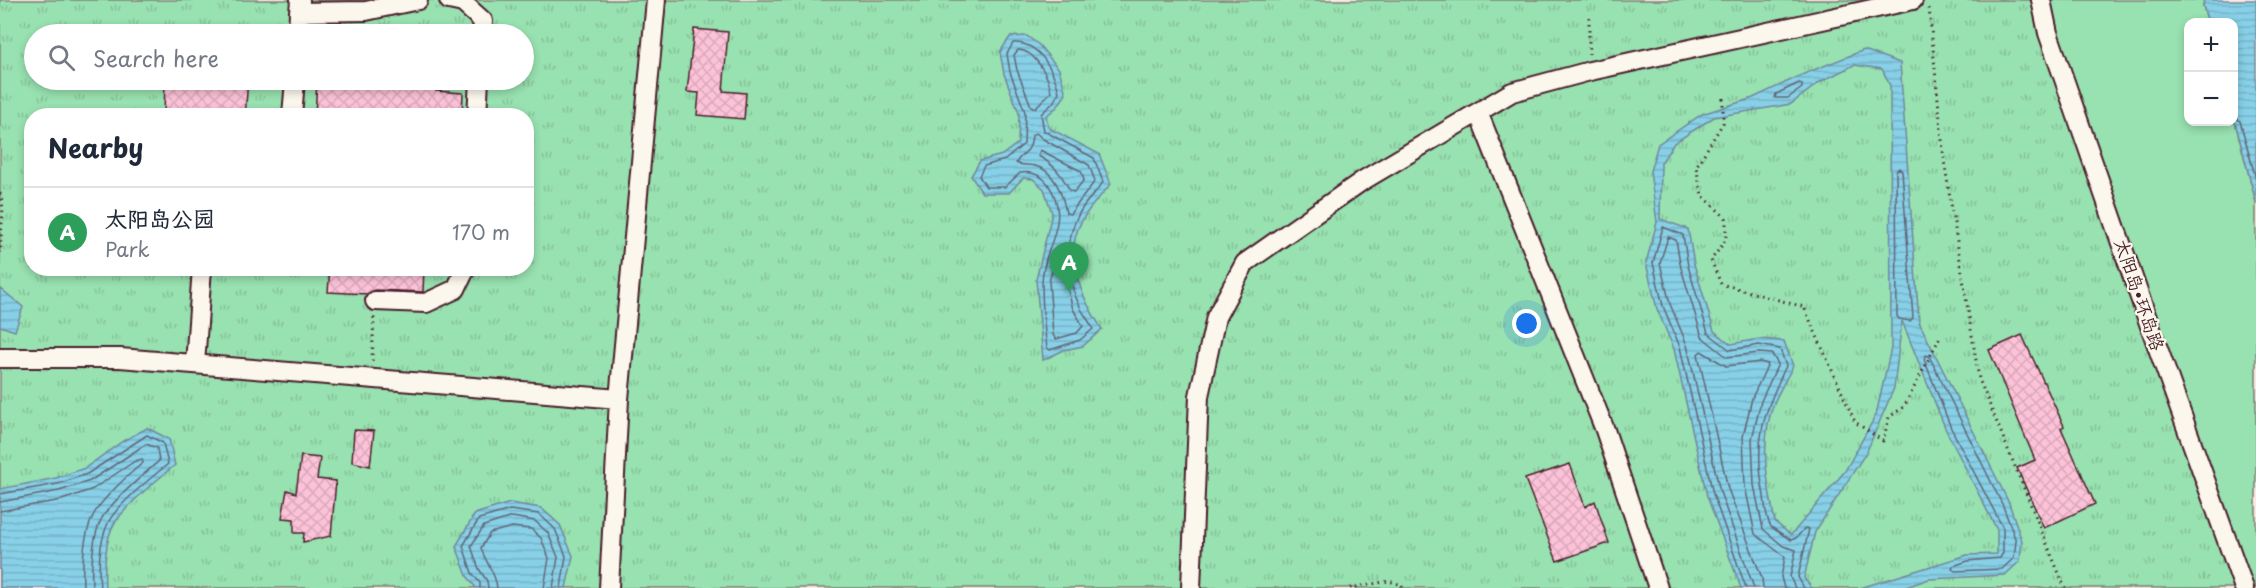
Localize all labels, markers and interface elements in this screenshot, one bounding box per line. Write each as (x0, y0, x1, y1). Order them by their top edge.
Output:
map controls (2184, 18, 2238, 126)
button: + (2184, 18, 2238, 72)
search box (24, 24, 534, 90)
icon: search (45, 41, 78, 74)
text: Search here (93, 41, 219, 74)
button: − (2184, 72, 2238, 126)
text: Nearby (48, 128, 143, 167)
text: 太阳岛公园 (105, 201, 215, 234)
text: A (60, 217, 75, 247)
text: 170 m (452, 217, 510, 247)
text: Park (105, 234, 150, 264)
street label: 太阳岛•环岛路 (2109, 235, 2172, 354)
pin: A (1050, 242, 1088, 292)
your location (1512, 309, 1541, 338)

